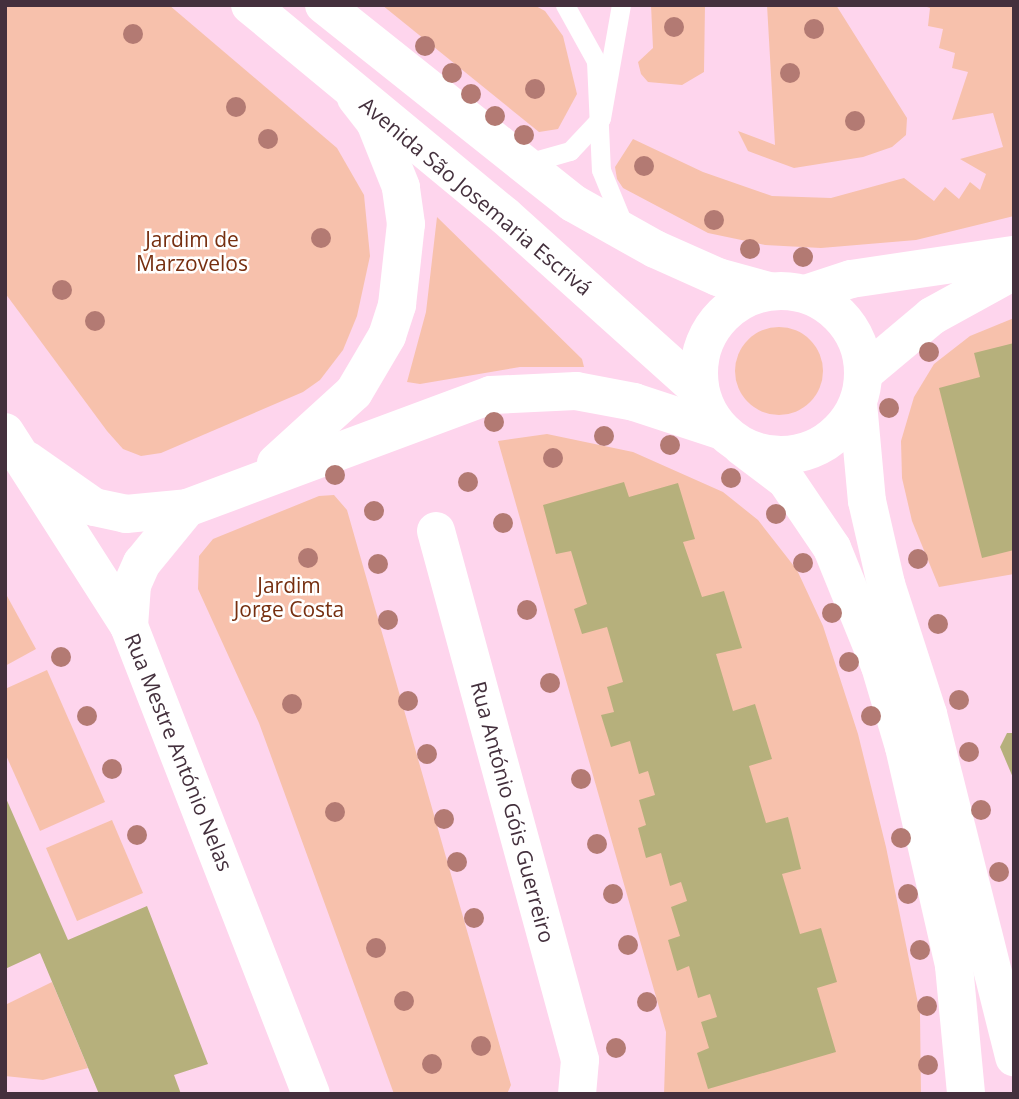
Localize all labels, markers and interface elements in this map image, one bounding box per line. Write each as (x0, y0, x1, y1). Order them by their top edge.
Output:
street label: Avenida São Josemaria Escrivá (355, 92, 597, 300)
park label: Jardim de Marzovelos (136, 226, 248, 276)
park label: Jardim Jorge Costa (234, 572, 344, 622)
street label: Rua Mestre António Nelas (120, 629, 238, 875)
street label: Rua António Góis Guerreiro (466, 679, 560, 945)

